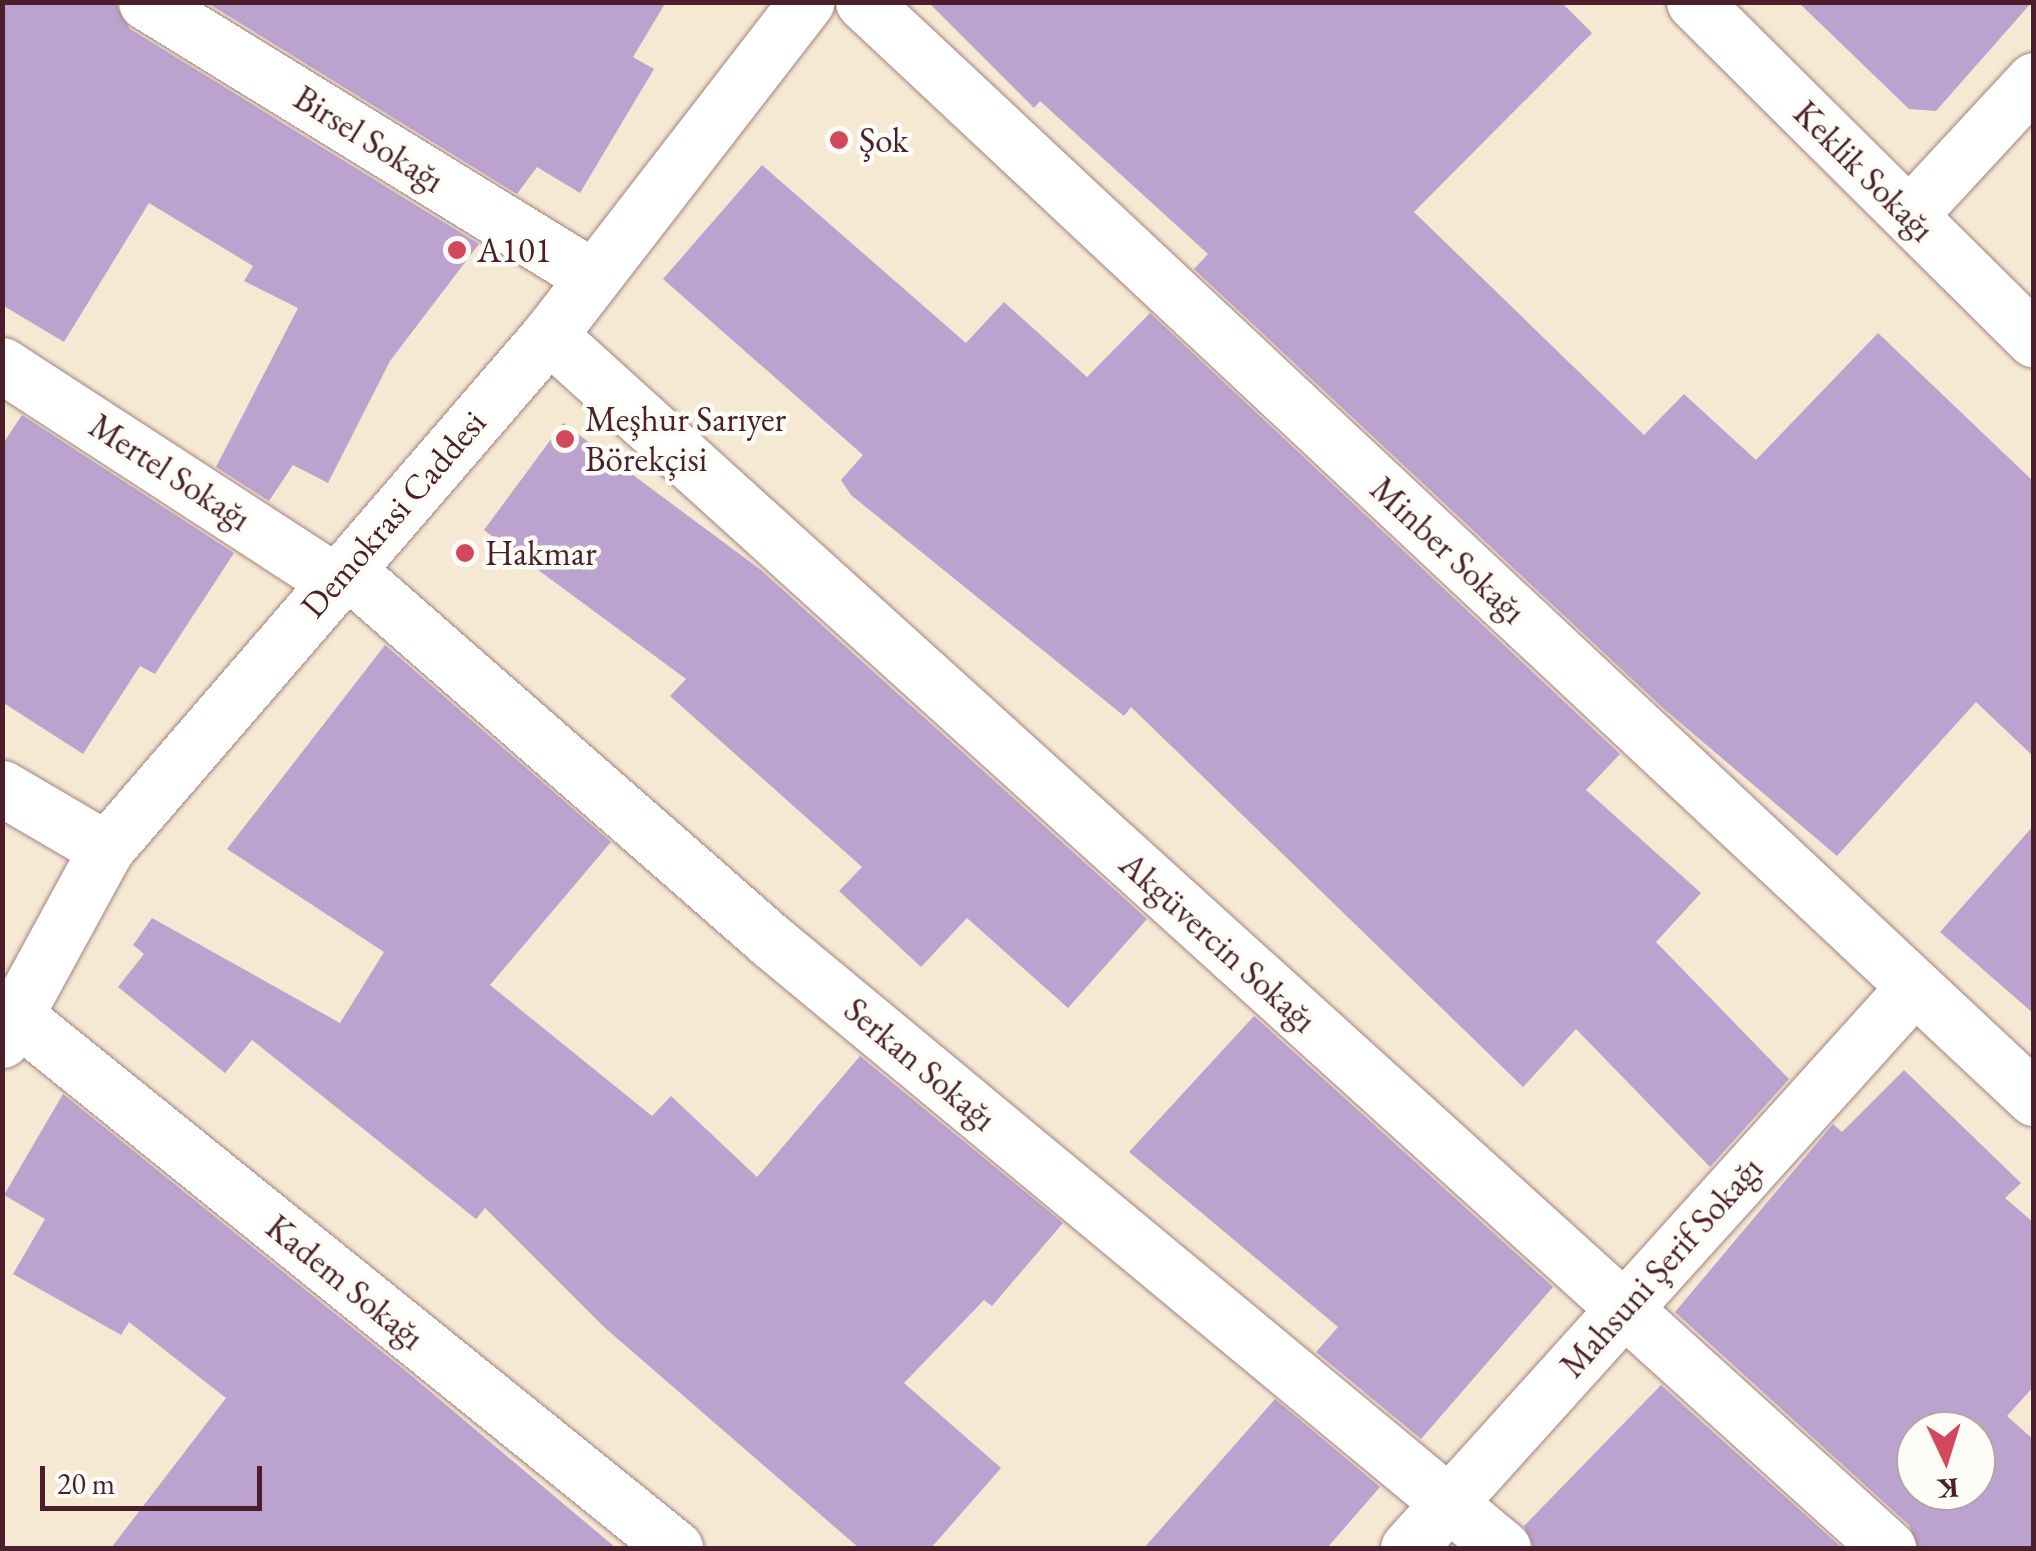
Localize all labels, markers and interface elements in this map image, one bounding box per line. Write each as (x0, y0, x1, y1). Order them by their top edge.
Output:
street label: Birsel Sokağı (286, 77, 452, 201)
street label: Keklik Sokağı (1785, 92, 1943, 250)
place label: Şok (859, 119, 908, 161)
marker: Şok (828, 129, 850, 151)
place label: A101 (477, 229, 552, 271)
marker: A101 (446, 239, 468, 261)
place label: Meşhur Sarıyer Börekçisi (585, 398, 786, 480)
street label: Demokrasi Caddesi (292, 402, 494, 626)
street label: Mertel Sokağı (82, 404, 258, 540)
marker: Meşhur Sarıyer Börekçisi (554, 428, 576, 450)
street label: Minber Sokağı (1362, 468, 1534, 632)
place label: Hakmar (485, 532, 597, 574)
marker: Hakmar (454, 542, 476, 564)
street label: Akgüvercin Sokağı (1111, 843, 1325, 1041)
street label: Serkan Sokağı (836, 989, 1004, 1139)
street label: Mahsuni Şerif Sokağı (1551, 1148, 1771, 1386)
street label: Kadem Sokağı (258, 1206, 432, 1358)
north arrow (1896, 1411, 1996, 1511)
scale bar (45, 1446, 268, 1508)
text: 20 m (57, 1464, 115, 1503)
text: K (1936, 1470, 1960, 1508)

